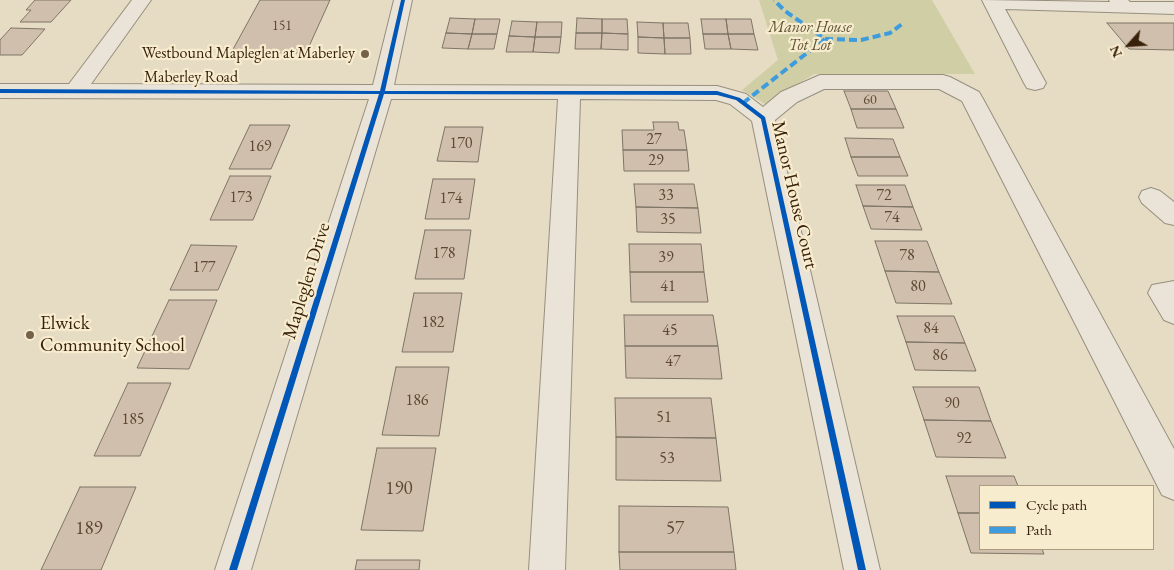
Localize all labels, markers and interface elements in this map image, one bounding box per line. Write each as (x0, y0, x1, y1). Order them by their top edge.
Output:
house number: 151 (272, 18, 292, 34)
park label: Manor House Tot Lot (768, 18, 852, 56)
north arrow (1104, 20, 1154, 70)
text: N (1105, 43, 1126, 61)
place label: Westbound Mapleglen at Maberley (142, 44, 355, 64)
marker: Westbound Mapleglen at Maberley (359, 48, 371, 60)
street label: Maberley Road (144, 68, 238, 88)
house number: 60 (863, 92, 877, 108)
street label: Manor House Court (766, 119, 822, 271)
house number: 27 (646, 130, 662, 150)
house number: 170 (449, 134, 473, 154)
house number: 169 (248, 137, 272, 157)
house number: 29 (648, 151, 664, 171)
house number: 33 (658, 186, 674, 206)
house number: 72 (876, 186, 892, 206)
house number: 173 (229, 188, 253, 208)
house number: 174 (439, 189, 463, 209)
house number: 74 (884, 208, 900, 228)
house number: 35 (660, 210, 676, 230)
street label: Mapleglen Drive (278, 220, 336, 342)
house number: 178 (432, 244, 456, 264)
house number: 78 (899, 246, 915, 266)
house number: 39 (658, 248, 674, 268)
house number: 177 (192, 258, 216, 278)
house number: 41 (660, 277, 676, 297)
house number: 80 (910, 277, 926, 297)
place label: Elwick Community School (40, 313, 185, 357)
house number: 182 (421, 313, 445, 333)
house number: 84 (923, 319, 939, 339)
house number: 45 (662, 321, 678, 341)
marker: Elwick Community School (24, 329, 36, 341)
house number: 86 (932, 346, 948, 366)
house number: 47 (665, 352, 681, 372)
house number: 186 (405, 391, 429, 411)
house number: 90 (944, 394, 960, 414)
house number: 51 (656, 408, 672, 428)
house number: 185 (121, 410, 145, 430)
house number: 92 (956, 429, 972, 449)
house number: 53 (659, 449, 675, 469)
house number: 190 (385, 478, 413, 500)
legend (979, 485, 1154, 550)
text: Cycle path (1026, 495, 1087, 514)
house number: 189 (75, 518, 103, 540)
house number: 57 (666, 518, 684, 540)
text: Path (1026, 520, 1052, 539)

